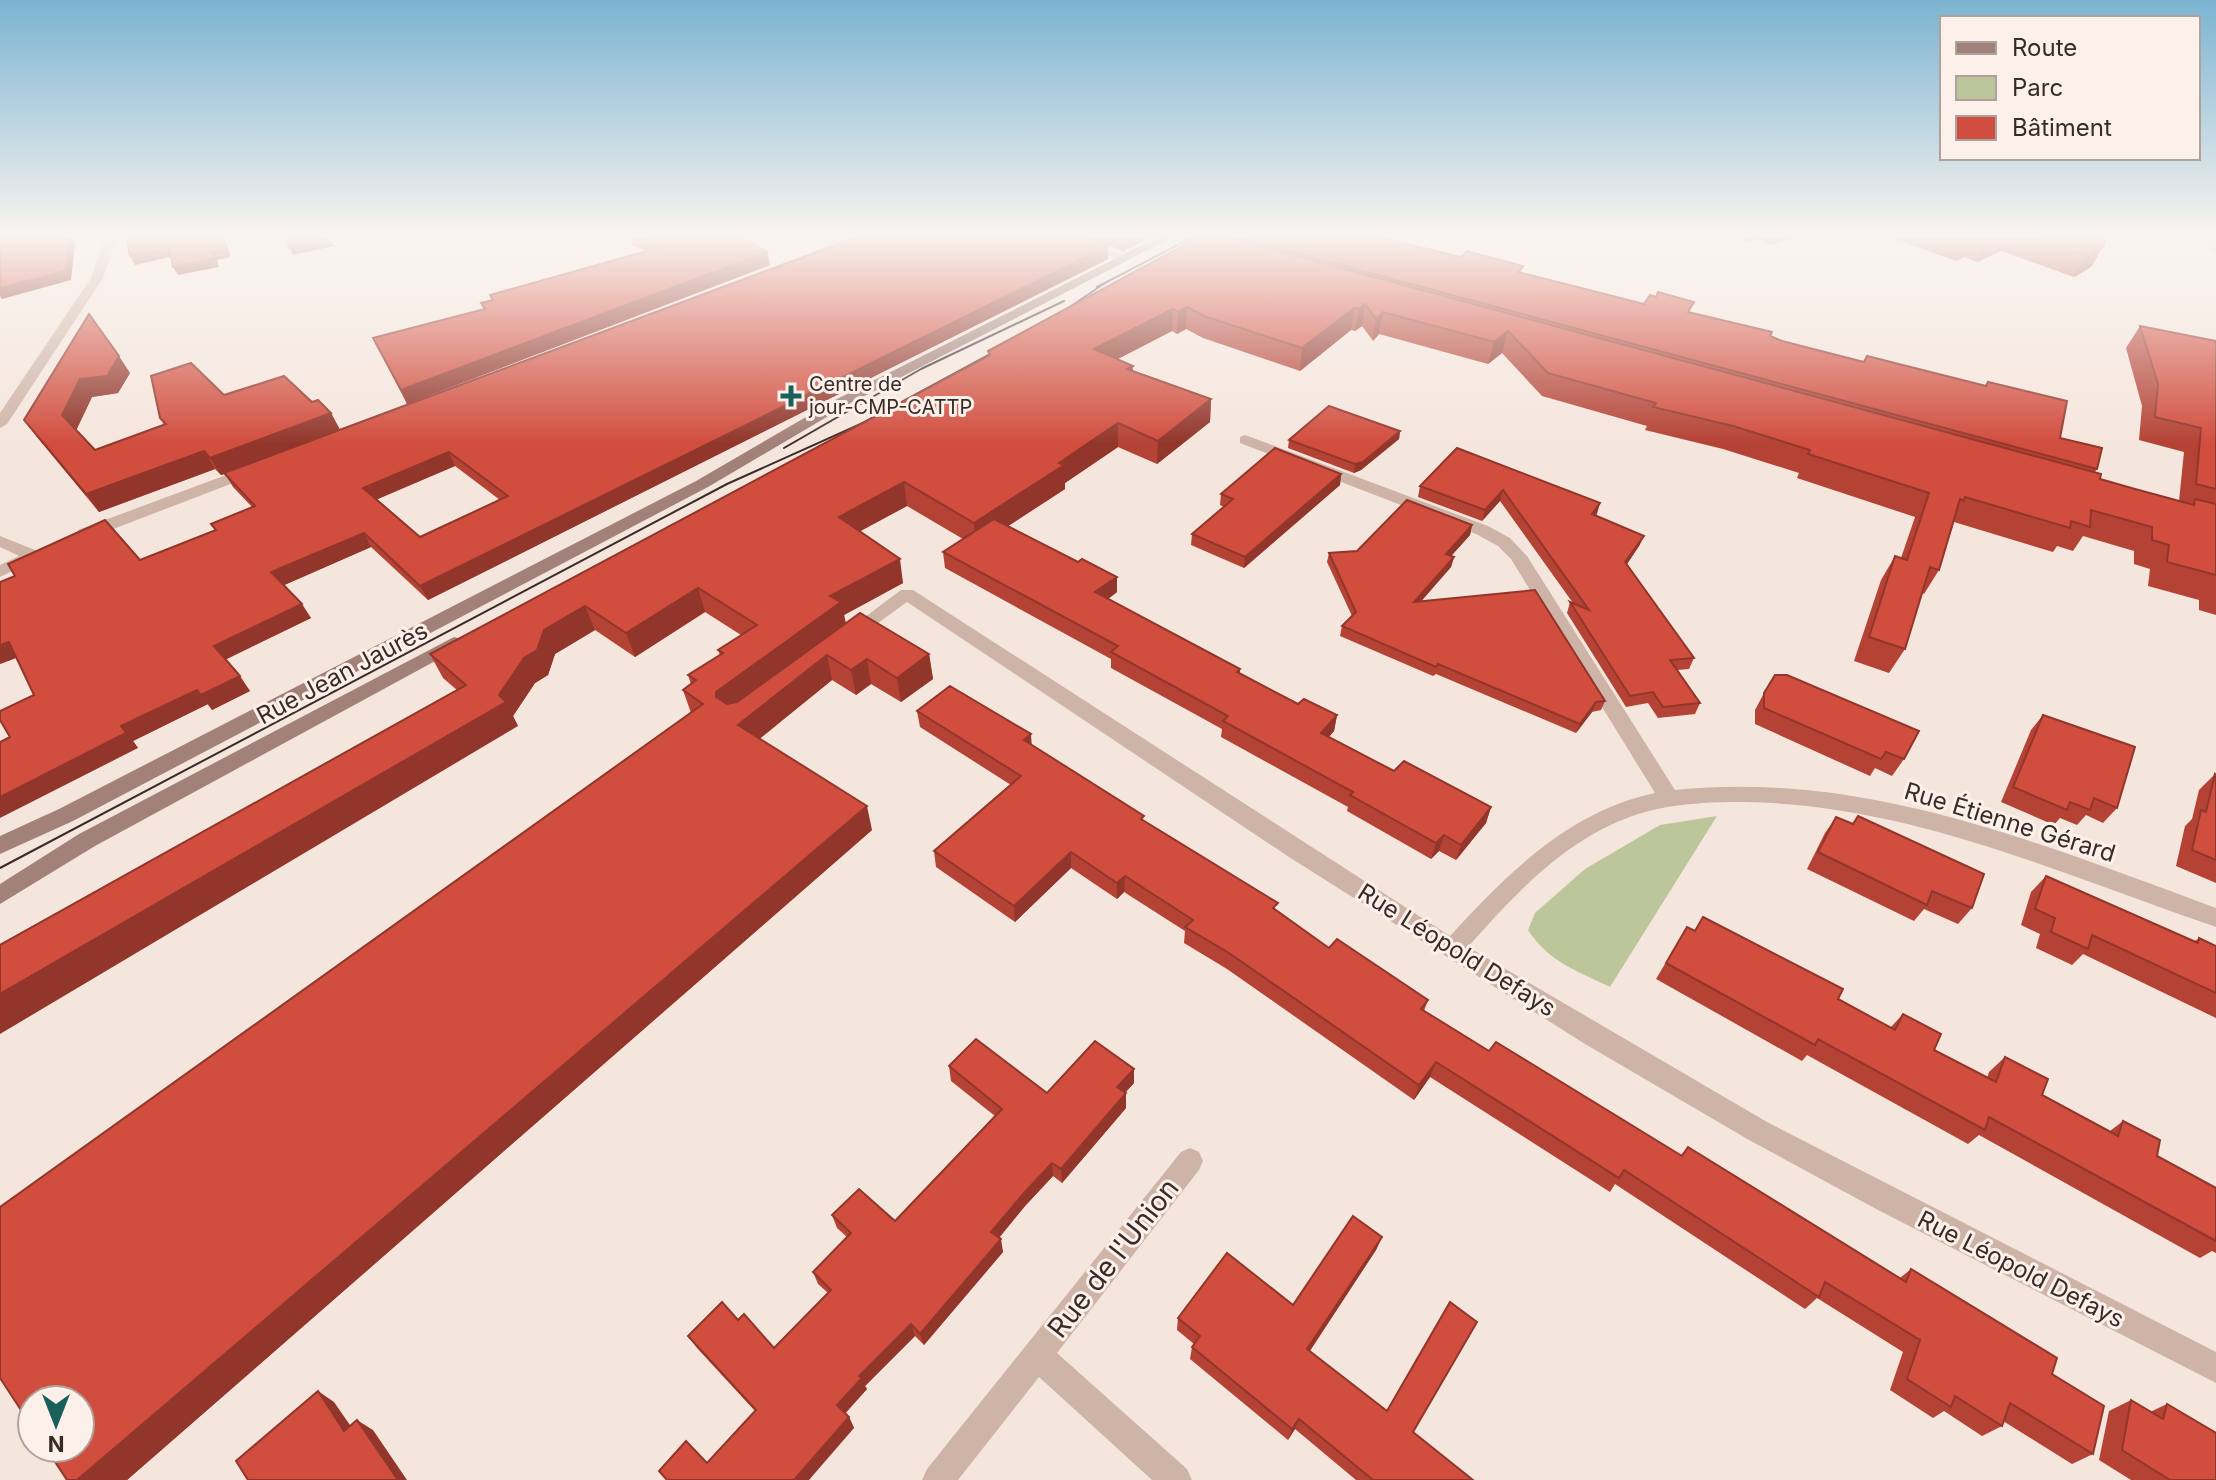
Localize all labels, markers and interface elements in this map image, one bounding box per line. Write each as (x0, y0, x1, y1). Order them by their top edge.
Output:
legend (1940, 16, 2200, 160)
text: Route (2012, 33, 2077, 62)
text: Parc (2012, 73, 2063, 102)
text: Bâtiment (2012, 113, 2112, 142)
place label: Centre de jour-CMP-CATTP (808, 372, 972, 419)
marker: Centre de jour-CMP-CATTP (780, 385, 802, 407)
street label: Rue Jean Jaurès (252, 616, 432, 730)
street label: Rue Étienne Gérard (1901, 775, 2119, 868)
street label: Rue Léopold Defays (1353, 877, 1561, 1023)
street label: Rue de l'Union (1040, 1172, 1186, 1344)
street label: Rue Léopold Defays (1913, 1204, 2129, 1334)
north arrow (16, 1384, 96, 1464)
text: N (48, 1431, 64, 1457)

